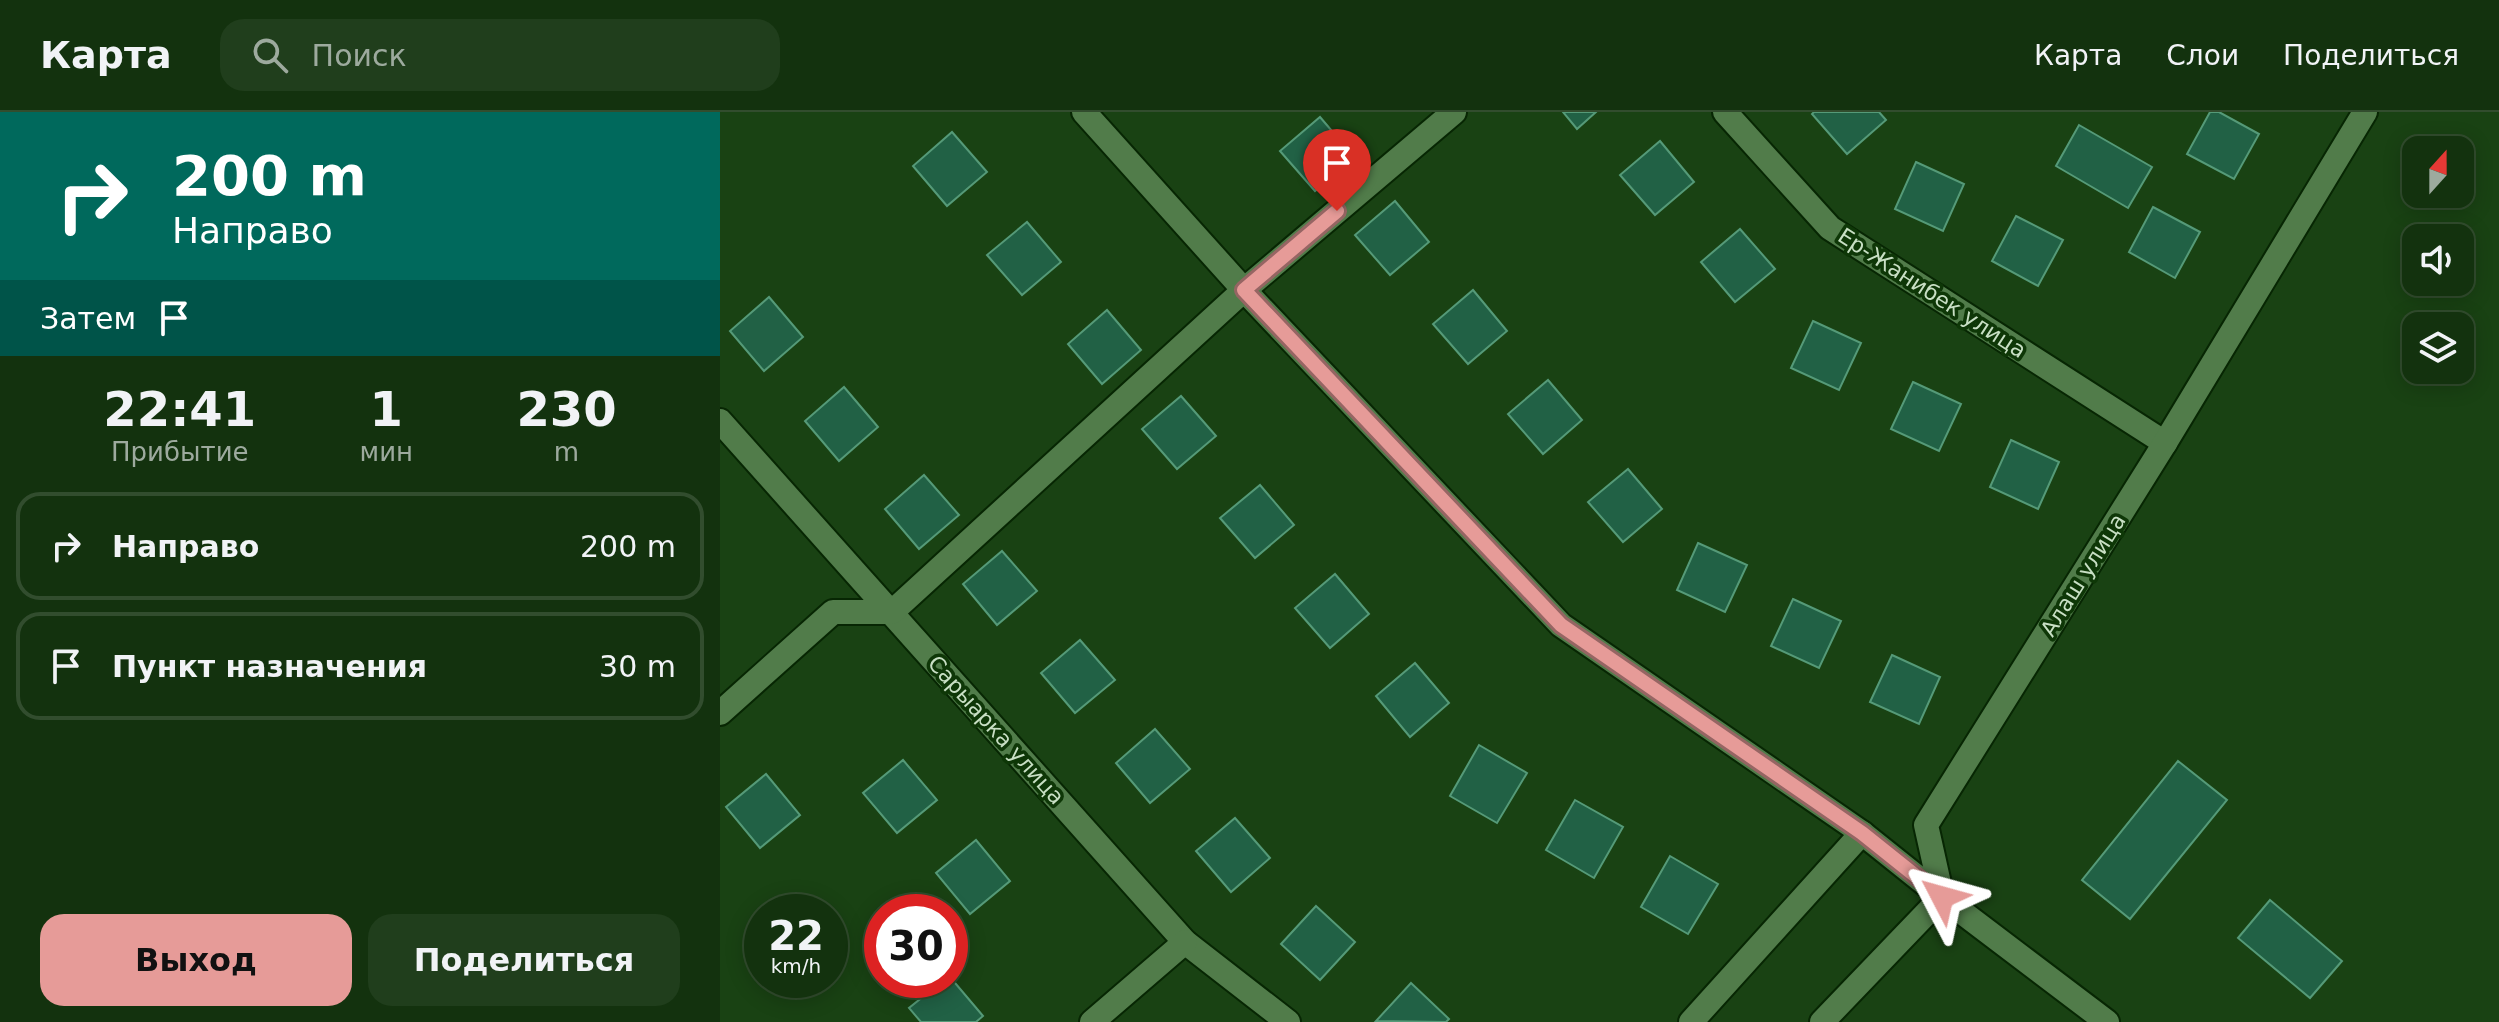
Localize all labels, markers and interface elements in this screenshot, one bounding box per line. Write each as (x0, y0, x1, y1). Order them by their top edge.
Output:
search box (220, 19, 780, 91)
text: Карта (40, 33, 172, 77)
icon: search (248, 33, 292, 77)
text: Поиск (312, 38, 407, 73)
text: Карта (2034, 39, 2122, 72)
text: Слои (2166, 39, 2239, 72)
text: Поделиться (2283, 39, 2459, 72)
pin (1303, 129, 1371, 211)
north arrow (2402, 136, 2474, 208)
map controls (2402, 136, 2474, 384)
icon: arrive (1315, 141, 1359, 185)
text: 200 m (172, 143, 367, 208)
icon: right (40, 144, 144, 248)
text: Направо (172, 210, 333, 251)
street label: Ер-Жанибек улица (1833, 223, 2031, 363)
button: sound (2402, 224, 2474, 296)
icon: arrive (152, 296, 196, 340)
text: Затем (40, 301, 136, 336)
button: layers (2402, 312, 2474, 384)
text: 22:41 (103, 381, 256, 437)
text: 1 (370, 381, 403, 437)
text: 230 (516, 381, 617, 437)
text: Прибытие (111, 437, 249, 467)
text: мин (360, 437, 413, 467)
text: m (554, 437, 579, 467)
street label: Алаш улица (2035, 509, 2131, 641)
icon: right (44, 524, 88, 568)
text: Направо (112, 529, 259, 564)
text: 200 m (580, 529, 676, 564)
icon: arrive (44, 644, 88, 688)
text: Пункт назначения (112, 649, 427, 684)
text: 30 m (599, 649, 676, 684)
street label: Сарыарка улица (923, 651, 1069, 809)
position arrow (1900, 855, 1984, 939)
speed limit sign: 30 (864, 894, 968, 998)
text: 22 (768, 913, 824, 959)
button: Выход (40, 914, 352, 1006)
button: Поделиться (368, 914, 680, 1006)
text: km/h (771, 954, 821, 978)

